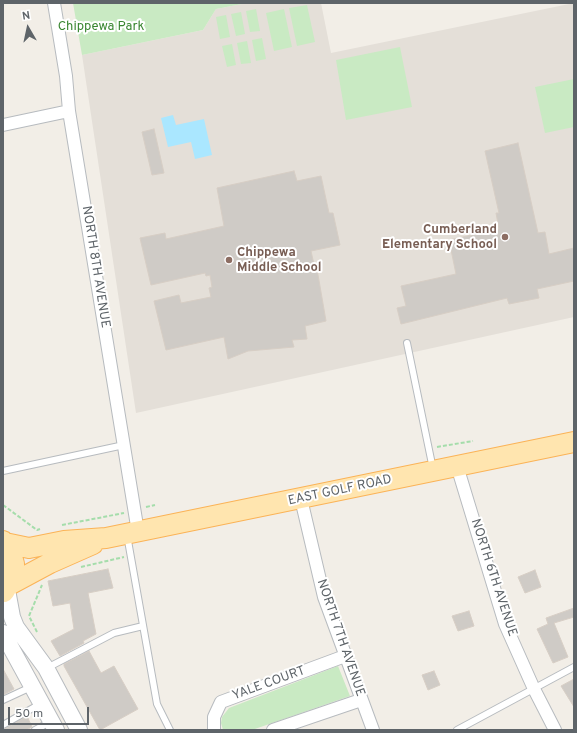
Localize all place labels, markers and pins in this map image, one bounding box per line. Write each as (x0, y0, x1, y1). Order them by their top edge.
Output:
place label: Cumberland Elementary School (382, 222, 497, 253)
marker: Cumberland Elementary School (500, 232, 510, 242)
place label: Chippewa Middle School (237, 245, 322, 276)
marker: Chippewa Middle School (224, 255, 234, 265)

